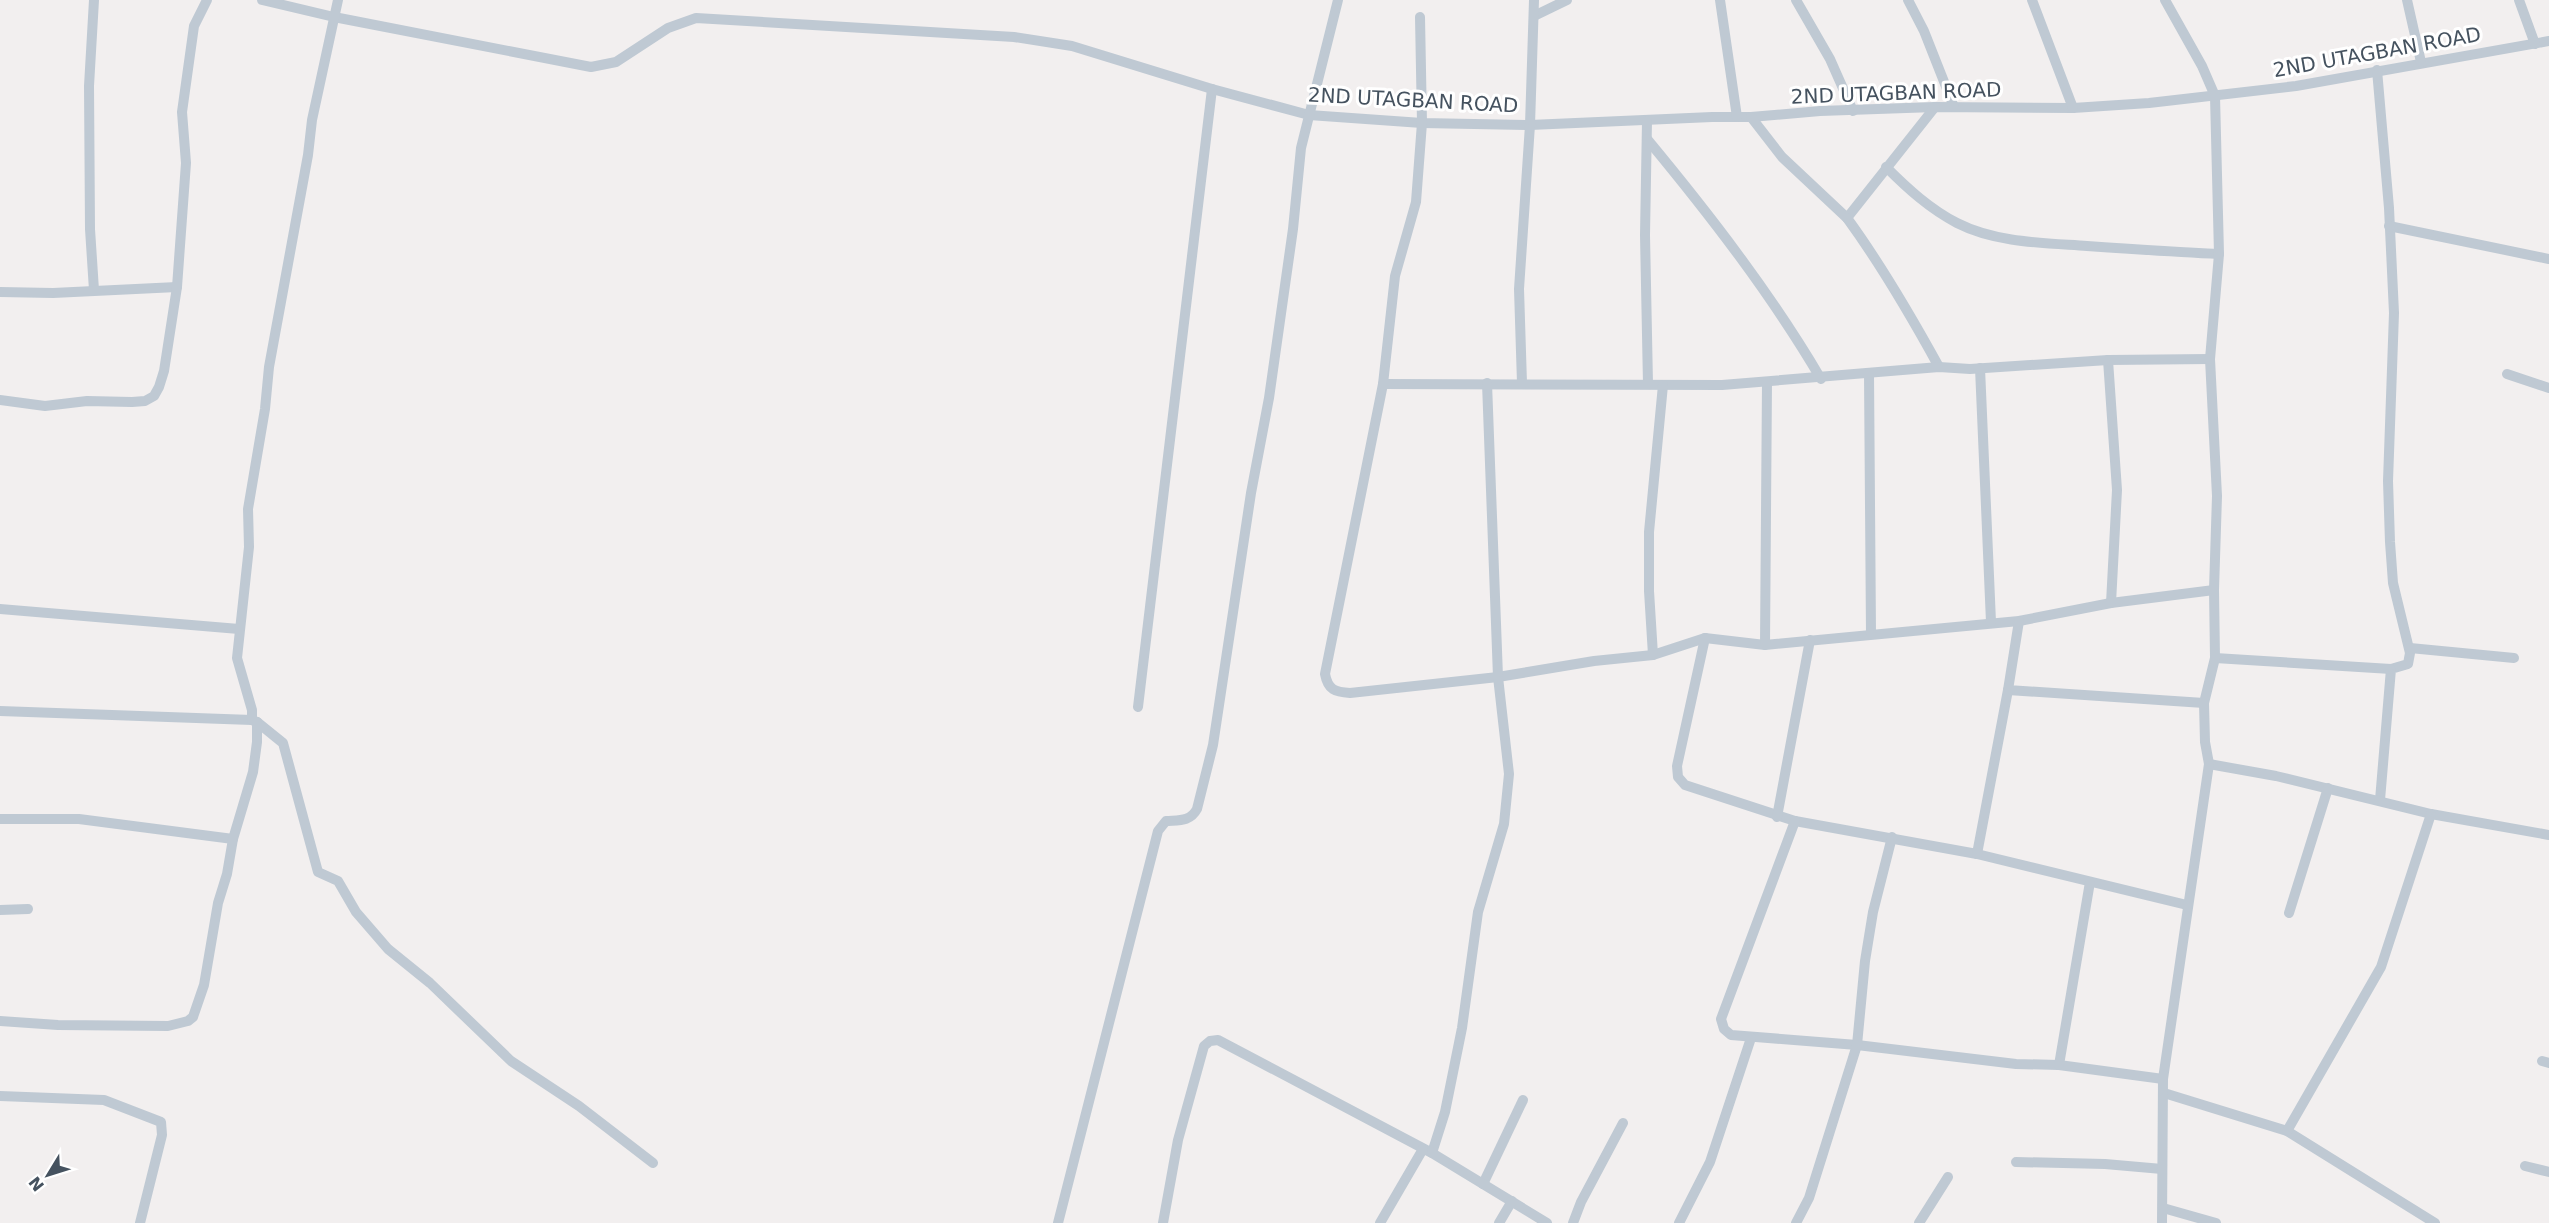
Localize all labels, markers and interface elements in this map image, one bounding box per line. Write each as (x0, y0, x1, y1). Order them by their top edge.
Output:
street label: 2ND UTAGBAN ROAD (2271, 22, 2483, 82)
street label: 2ND UTAGBAN ROAD (1790, 77, 2002, 109)
street label: 2ND UTAGBAN ROAD (1307, 83, 1519, 117)
north arrow (18, 1145, 78, 1205)
text: N (25, 1173, 48, 1195)

